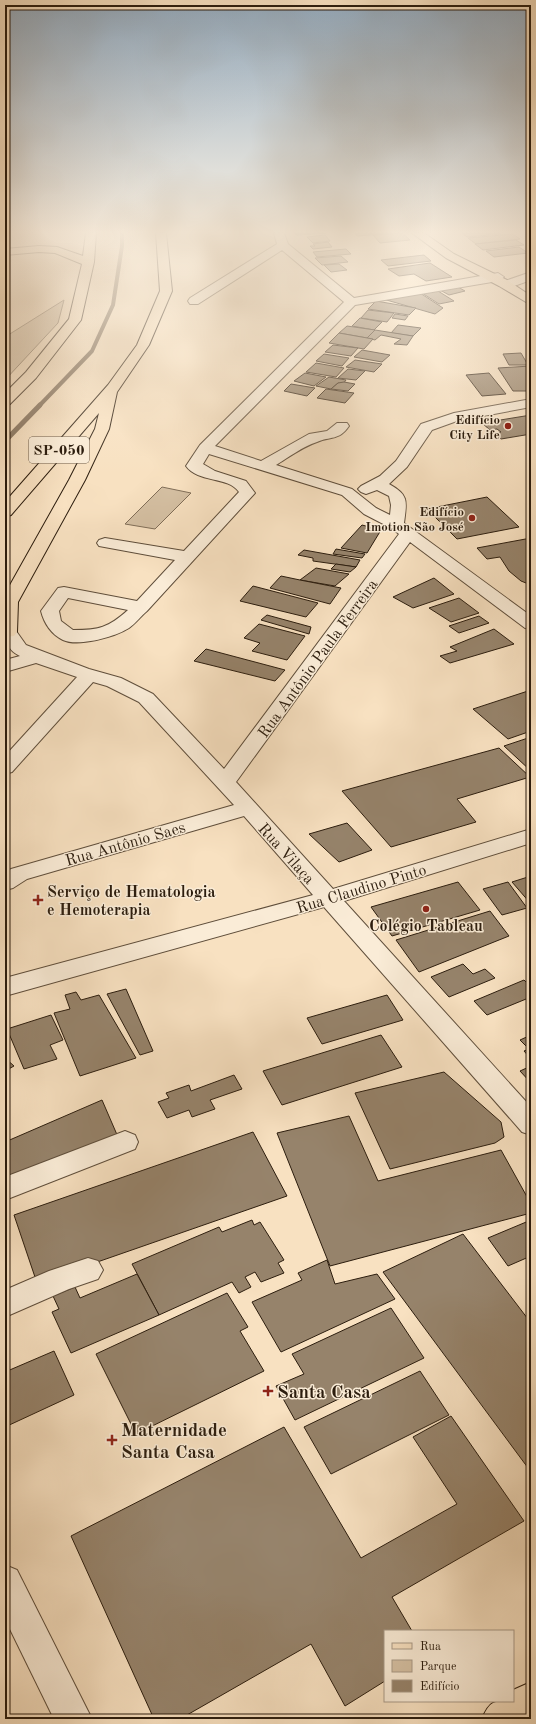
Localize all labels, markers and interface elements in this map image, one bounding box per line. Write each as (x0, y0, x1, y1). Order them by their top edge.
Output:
place label: Edifício City Life (449, 414, 500, 442)
marker: Edifício City Life (503, 421, 513, 431)
road number: SP-050 (29, 437, 89, 463)
place label: Edifício Imotion São José (365, 506, 464, 534)
marker: Edifício Imotion São José (467, 513, 477, 523)
street label: Rua Antônio Paula Ferreira (256, 577, 382, 741)
street label: Rua Antônio Saes (64, 820, 188, 870)
street label: Rua Vilaça (254, 821, 317, 888)
street label: Rua Claudino Pinto (295, 863, 429, 917)
place label: Serviço de Hematologia e Hemoterapia (47, 885, 216, 919)
marker: Serviço de Hematologia e Hemoterapia (32, 894, 44, 906)
marker: Colégio Tableau (421, 904, 431, 914)
place label: Colégio Tableau (369, 919, 483, 935)
place label: Santa Casa (277, 1384, 371, 1403)
marker: Santa Casa (262, 1385, 274, 1397)
place label: Maternidade Santa Casa (121, 1422, 227, 1463)
marker: Maternidade Santa Casa (106, 1434, 118, 1446)
legend (384, 1630, 514, 1702)
text: Rua (420, 1641, 441, 1653)
text: Parque (420, 1661, 457, 1673)
text: Edifício (420, 1681, 459, 1693)

